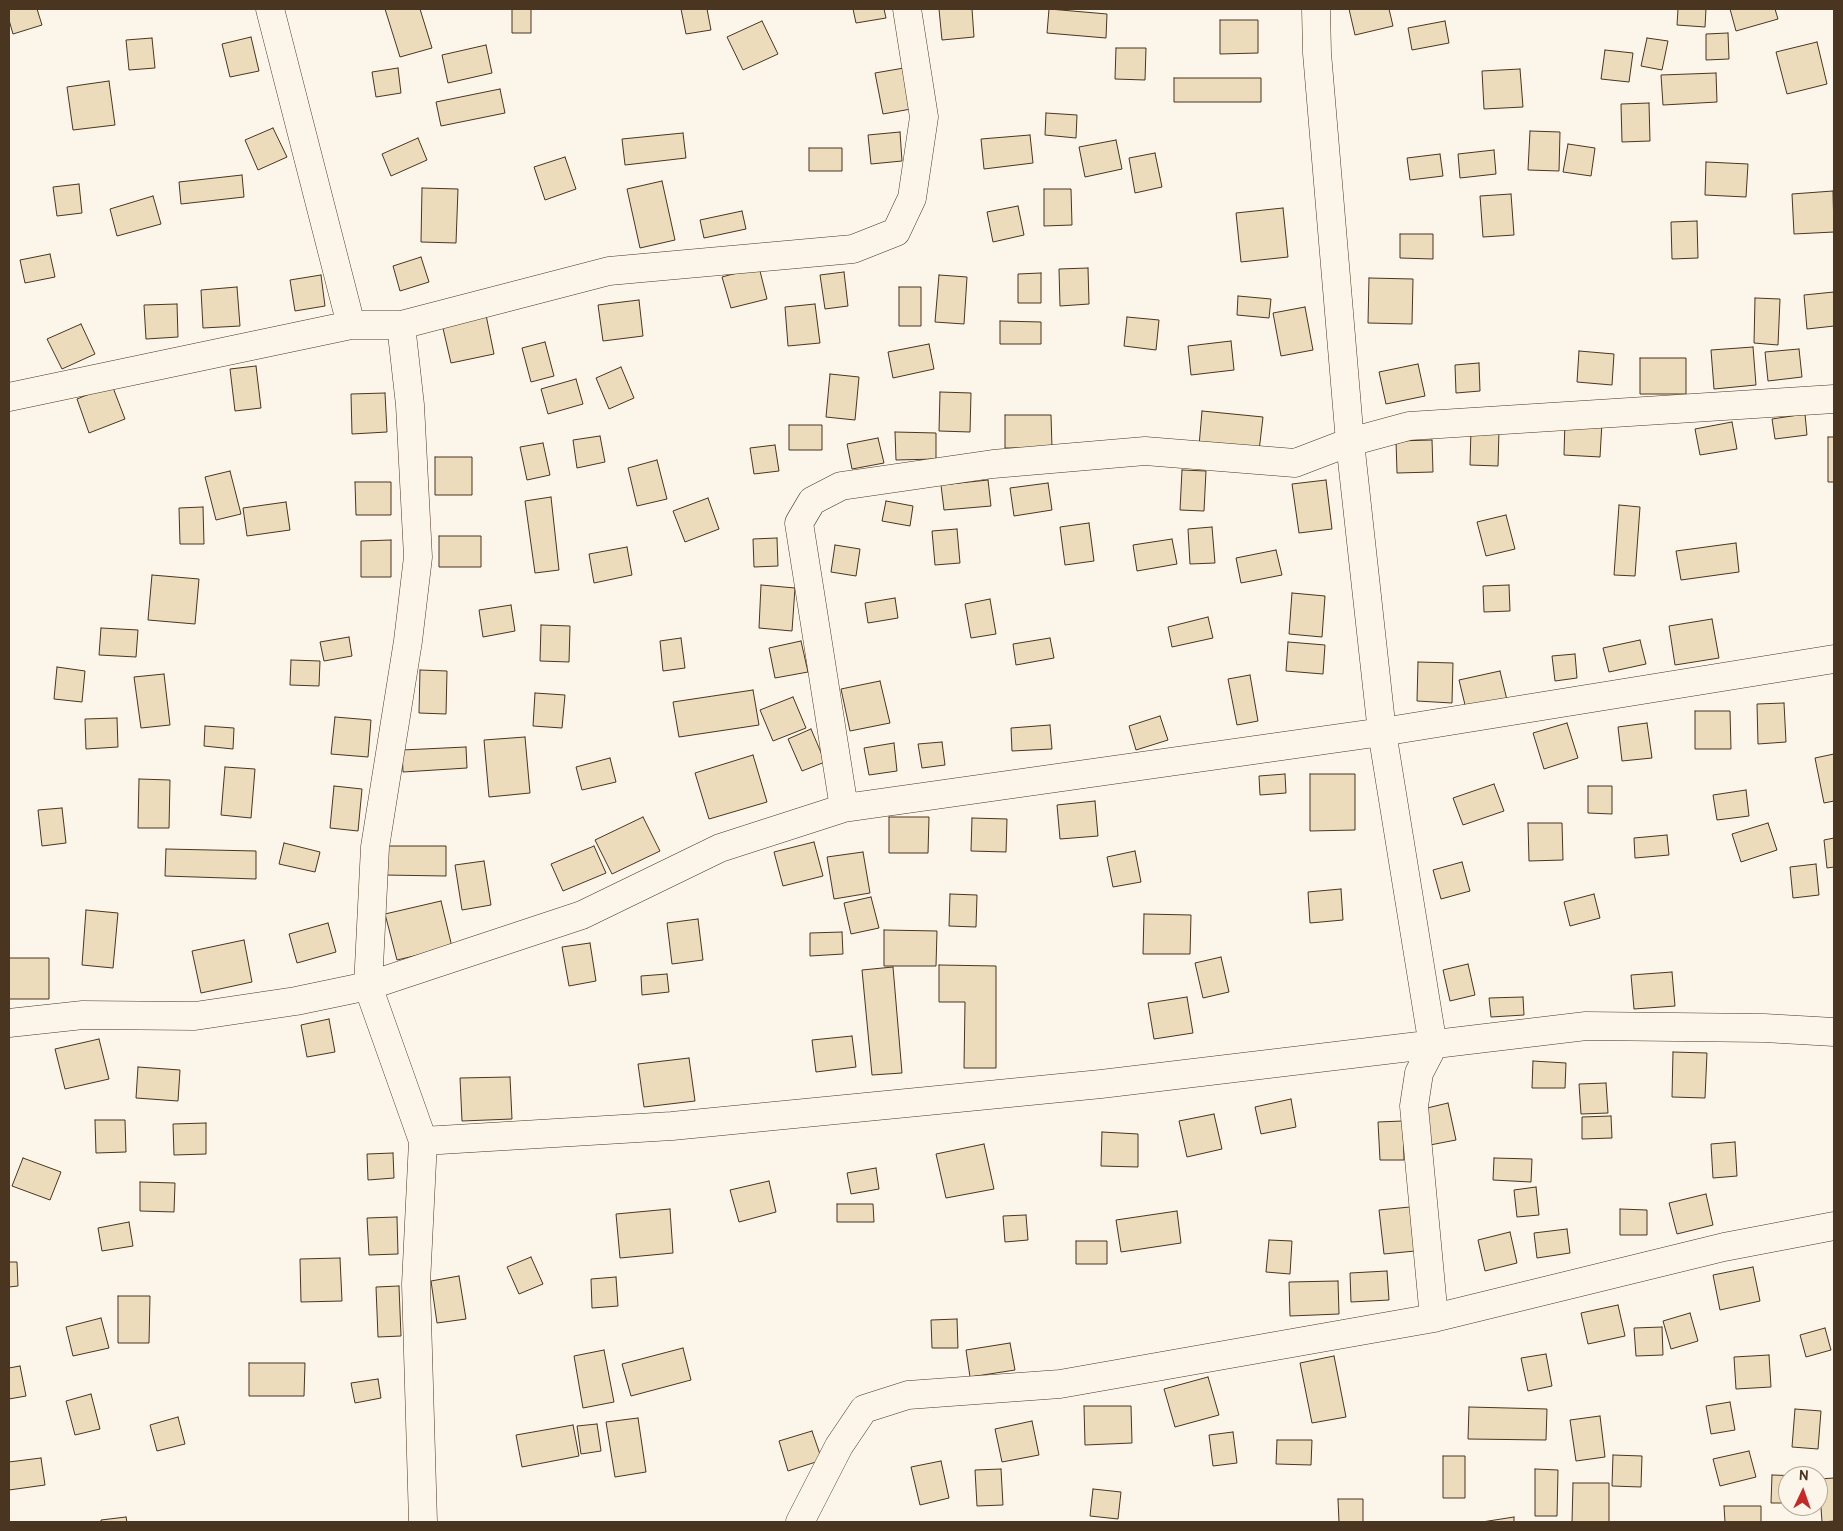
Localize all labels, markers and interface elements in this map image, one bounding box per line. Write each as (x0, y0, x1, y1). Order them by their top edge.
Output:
north arrow (1778, 1466, 1828, 1516)
text: N (1798, 1468, 1809, 1485)

